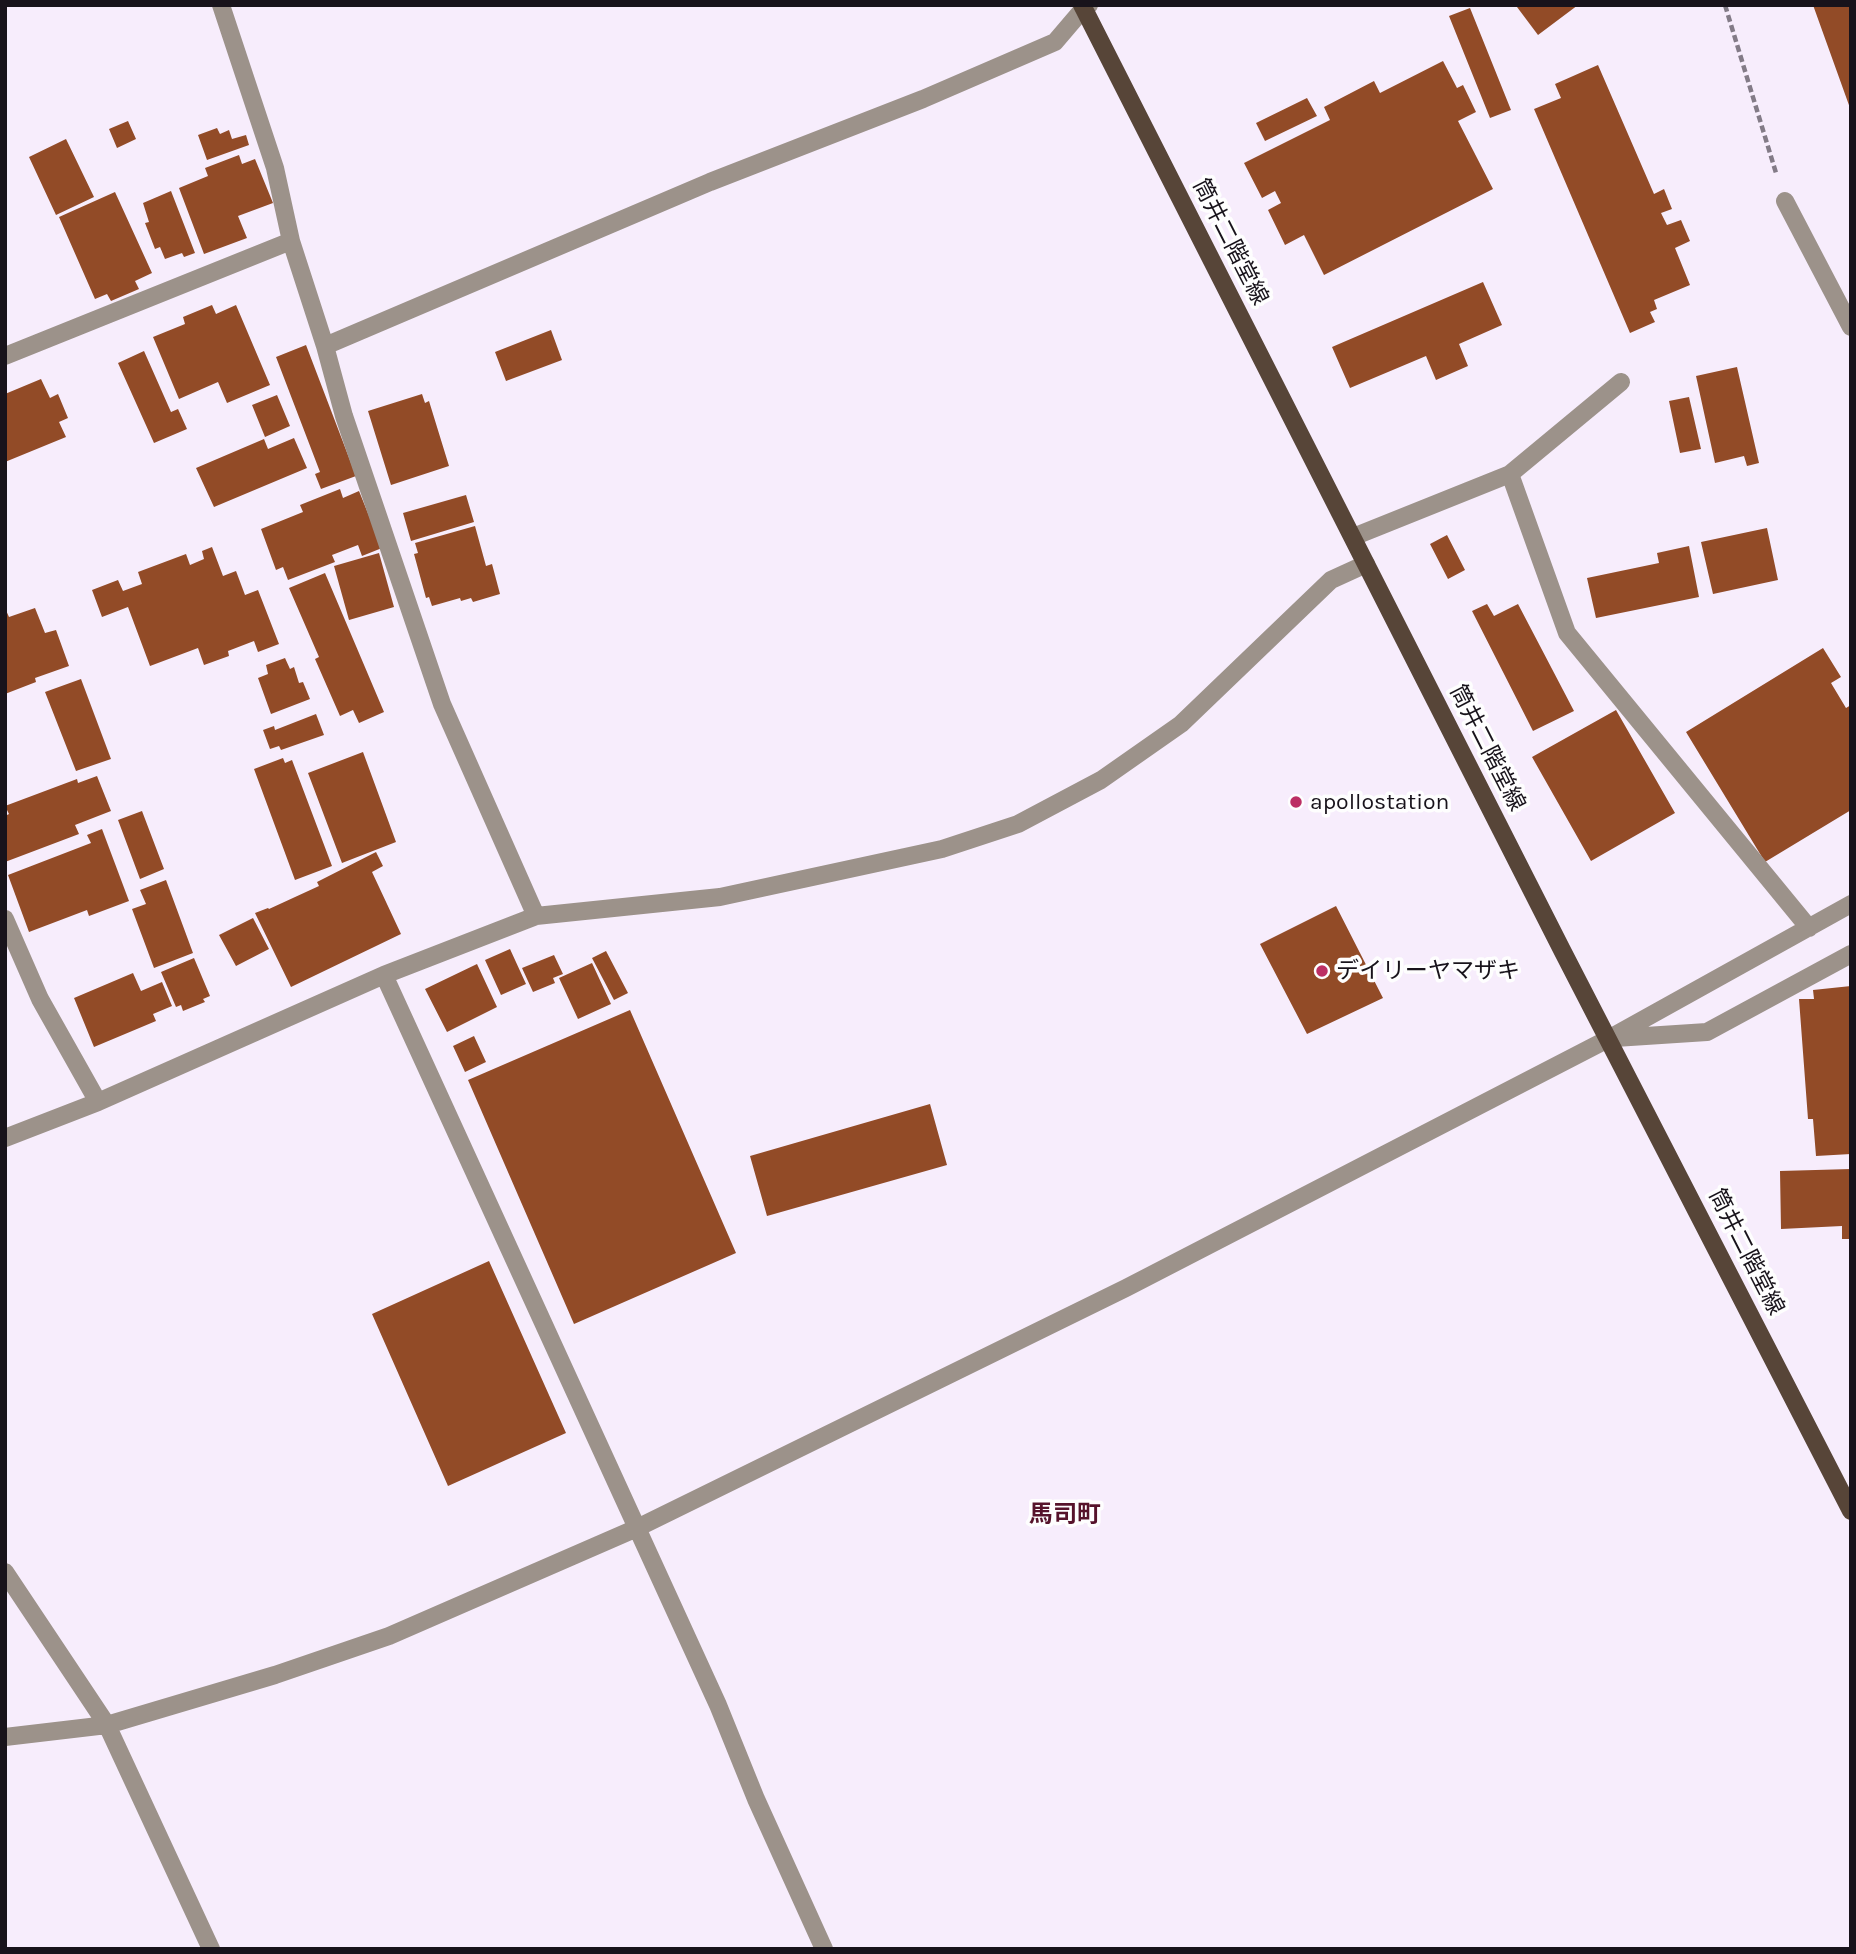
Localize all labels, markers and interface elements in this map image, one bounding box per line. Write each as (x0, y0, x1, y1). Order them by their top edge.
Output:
street label: 筒井二階堂線 (1186, 174, 1274, 310)
street label: 筒井二階堂線 (1443, 680, 1531, 816)
place label: apollostation (1310, 788, 1449, 816)
marker: apollostation (1288, 794, 1304, 810)
place label: デイリーヤマザキ (1336, 957, 1520, 985)
marker: デイリーヤマザキ (1314, 963, 1330, 979)
street label: 筒井二階堂線 (1702, 1184, 1790, 1320)
district label: 馬司町 (1029, 1501, 1101, 1529)

